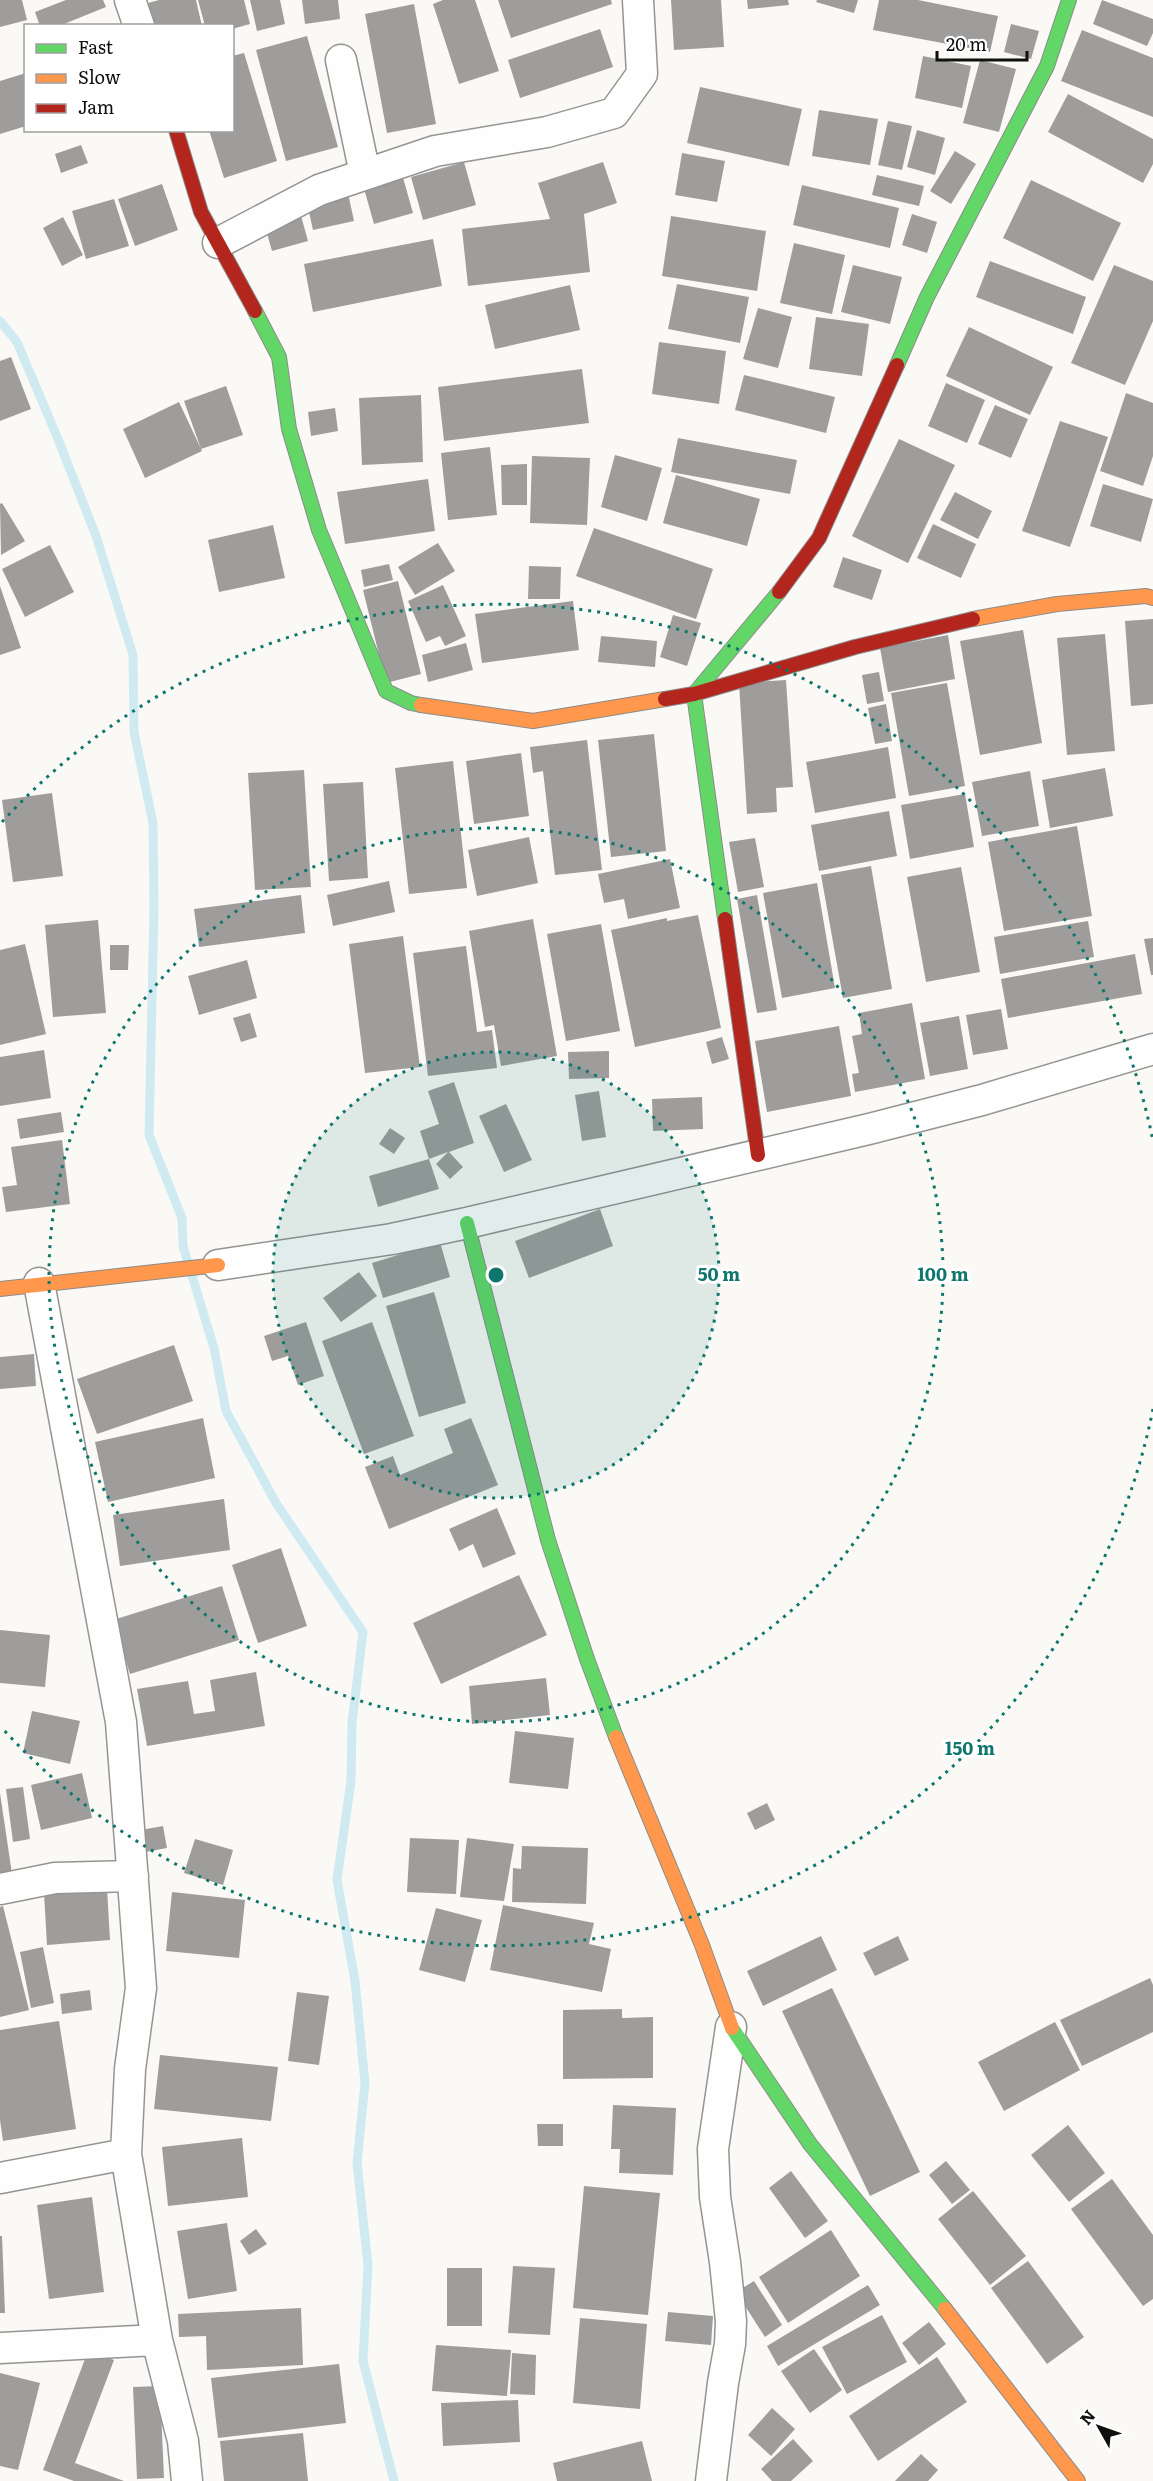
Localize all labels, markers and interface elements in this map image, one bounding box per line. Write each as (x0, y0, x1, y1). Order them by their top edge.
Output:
legend (24, 24, 234, 132)
scale bar (937, 24, 1027, 62)
text: 20 m (946, 30, 987, 57)
text: Fast (78, 33, 114, 60)
text: Slow (78, 63, 121, 90)
text: Jam (78, 93, 114, 120)
text: 50 m (698, 1260, 740, 1287)
text: 100 m (917, 1260, 969, 1287)
centre of rings (486, 1265, 506, 1285)
text: 150 m (945, 1734, 995, 1761)
north arrow (1069, 2397, 1129, 2457)
text: N (1073, 2404, 1100, 2430)

